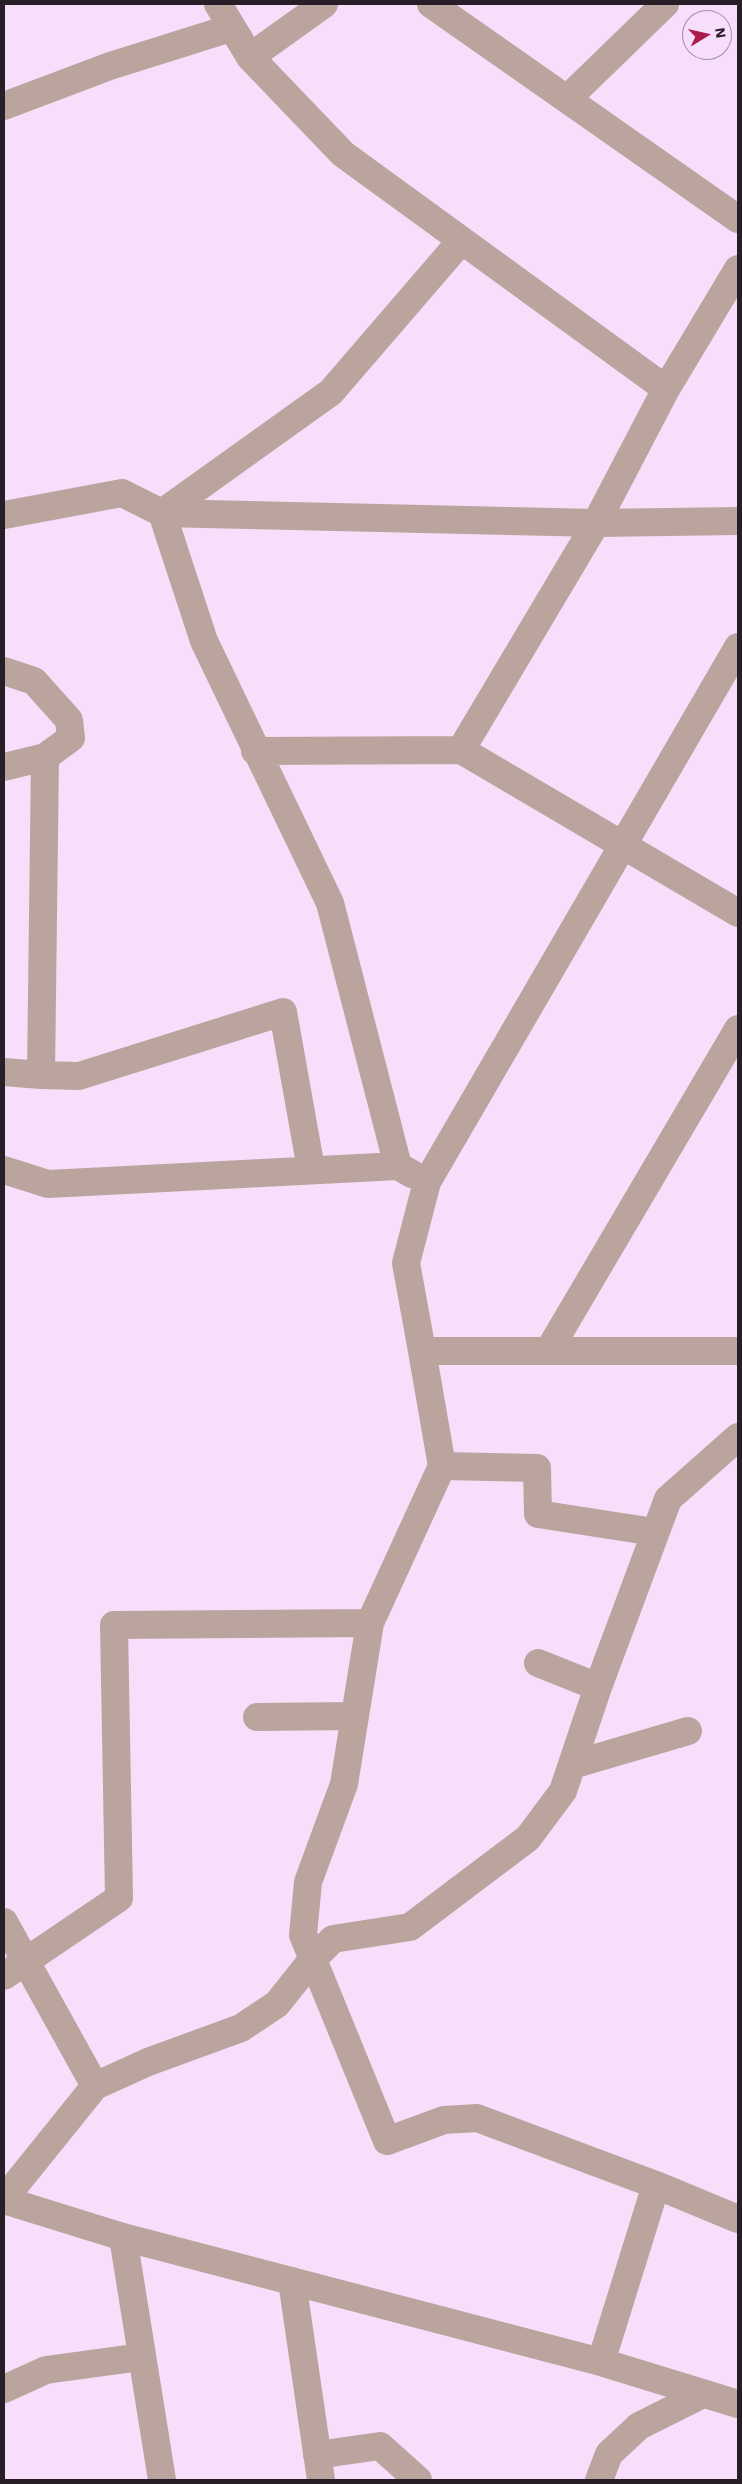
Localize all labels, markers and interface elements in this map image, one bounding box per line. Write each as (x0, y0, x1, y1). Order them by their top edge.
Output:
north arrow (682, 10, 732, 60)
text: N (712, 26, 730, 39)

